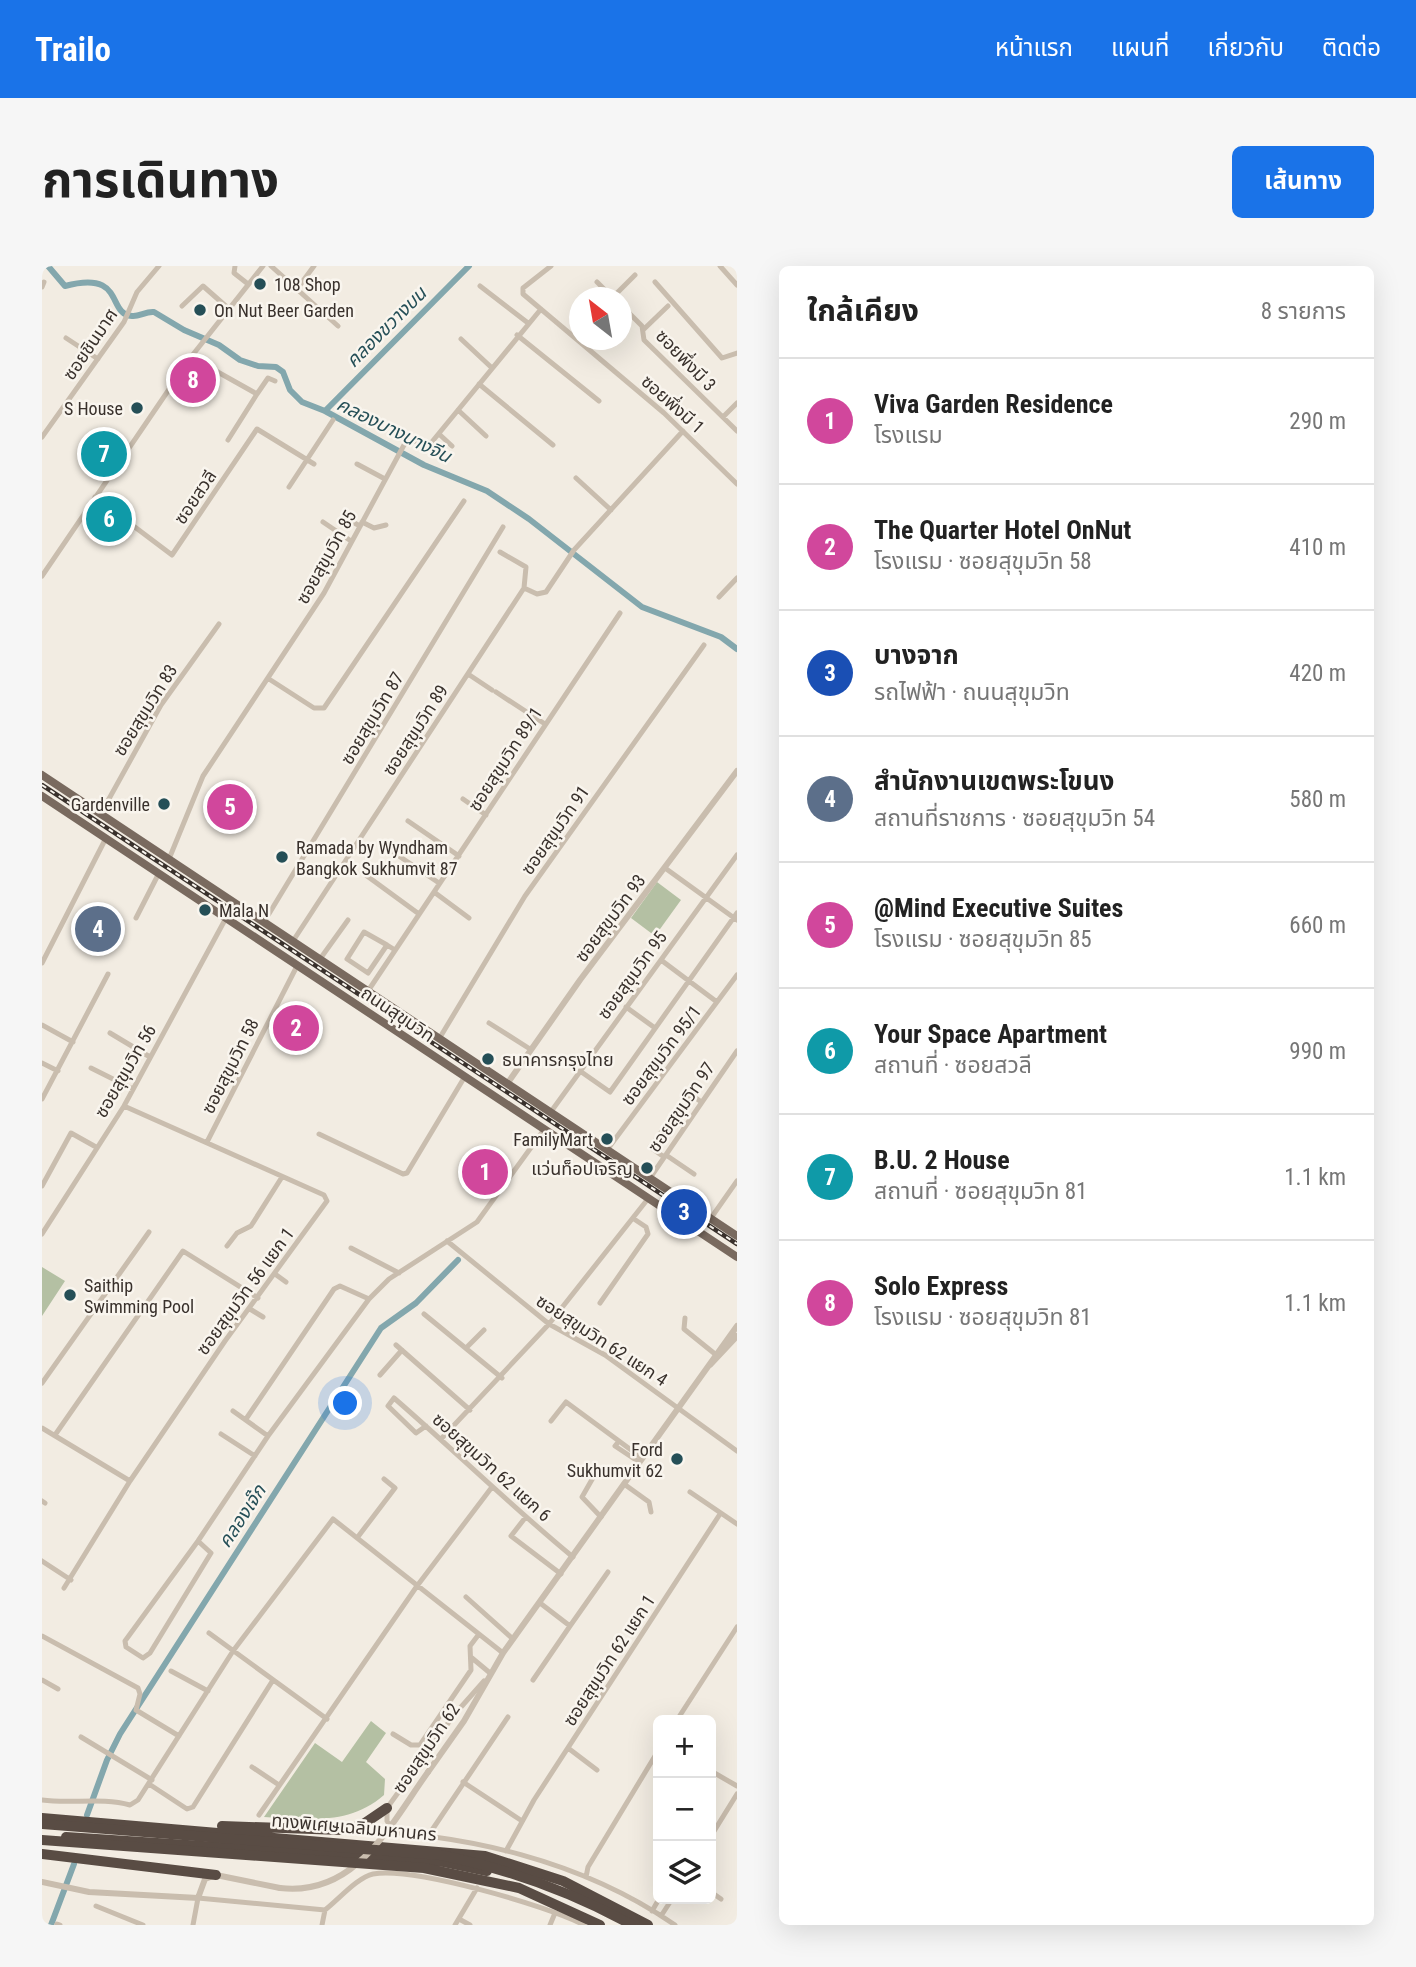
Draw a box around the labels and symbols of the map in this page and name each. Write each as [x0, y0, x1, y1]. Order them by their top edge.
place label: 108 Shop [274, 274, 341, 295]
marker: 108 Shop [252, 276, 268, 292]
water label: คลองขวางบน [341, 281, 432, 372]
north arrow [569, 287, 632, 350]
place label: On Nut Beer Garden [214, 300, 354, 321]
marker: On Nut Beer Garden [192, 302, 208, 318]
street label: ซอยชินมาศ [58, 304, 122, 384]
street label: ซอยพึ่งมี 3 [652, 324, 722, 395]
pin: 8 [170, 354, 216, 406]
street label: ซอยพึ่งมี 1 [637, 369, 710, 438]
water label: คลองบางนางจีน [333, 392, 456, 468]
place label: S House [64, 398, 123, 419]
marker: S House [129, 400, 145, 416]
pin: 7 [81, 428, 127, 480]
street label: ซอยสวลี [169, 466, 221, 528]
pin: 6 [86, 493, 132, 545]
street label: ซอยสุขุมวิท 85 [292, 506, 361, 608]
street label: ซอยสุขุมวิท 83 [109, 660, 182, 760]
street label: ซอยสุขุมวิท 87 [336, 668, 409, 768]
street label: ซอยสุขุมวิท 89 [378, 681, 453, 780]
street label: ซอยสุขุมวิท 89/1 [464, 703, 547, 815]
pin: 5 [207, 781, 253, 833]
street label: ซอยสุขุมวิท 91 [517, 781, 594, 879]
place label: Gardenville [71, 794, 150, 815]
marker: Gardenville [156, 796, 172, 812]
place label: Ramada by Wyndham Bangkok Sukhumvit 87 [296, 837, 458, 879]
marker: Ramada by Wyndham Bangkok Sukhumvit 87 [274, 849, 290, 865]
street label: ซอยสุขุมวิท 93 [570, 870, 650, 966]
place label: Mala N [219, 900, 269, 921]
marker: Mala N [197, 902, 213, 918]
pin: 4 [75, 903, 121, 955]
street label: ซอยสุขุมวิท 95 [593, 927, 672, 1024]
street label: ถนนสุขุมวิท [357, 982, 439, 1047]
street label: ซอยสุขุมวิท 95/1 [617, 1001, 706, 1110]
pin: 2 [273, 1002, 319, 1054]
street label: ซอยสุขุมวิท 58 [197, 1015, 264, 1118]
street label: ซอยสุขุมวิท 56 [90, 1021, 161, 1122]
place label: ธนาคารกรุงไทย [502, 1049, 614, 1071]
marker: ธนาคารกรุงไทย [480, 1051, 496, 1067]
street label: ซอยสุขุมวิท 97 [643, 1058, 720, 1157]
place label: FamilyMart [513, 1129, 593, 1150]
marker: FamilyMart [599, 1131, 615, 1147]
pin: 1 [462, 1146, 508, 1198]
place label: แว่นท็อปเจริญ [531, 1158, 633, 1179]
marker: แว่นท็อปเจริญ [639, 1160, 655, 1176]
pin: 3 [661, 1186, 707, 1238]
street label: ซอยสุขุมวิท 56 แยก 1 [192, 1223, 299, 1359]
place label: Saithip Swimming Pool [84, 1275, 194, 1317]
marker: Saithip Swimming Pool [62, 1287, 78, 1303]
street label: ซอยสุขุมวิท 62 แยก 4 [532, 1290, 672, 1391]
your location [328, 1386, 362, 1420]
street label: ซอยสุขุมวิท 62 แยก 6 [428, 1408, 556, 1526]
place label: Ford Sukhumvit 62 [567, 1439, 663, 1481]
marker: Ford Sukhumvit 62 [669, 1451, 685, 1467]
water label: คลองเจ๊ก [213, 1480, 271, 1552]
street label: ซอยสุขุมวิท 62 แยก 1 [559, 1590, 660, 1730]
street label: ซอยสุขุมวิท 62 [388, 1699, 465, 1798]
street label: ทางพิเศษเฉลิมมหานคร [271, 1809, 438, 1845]

